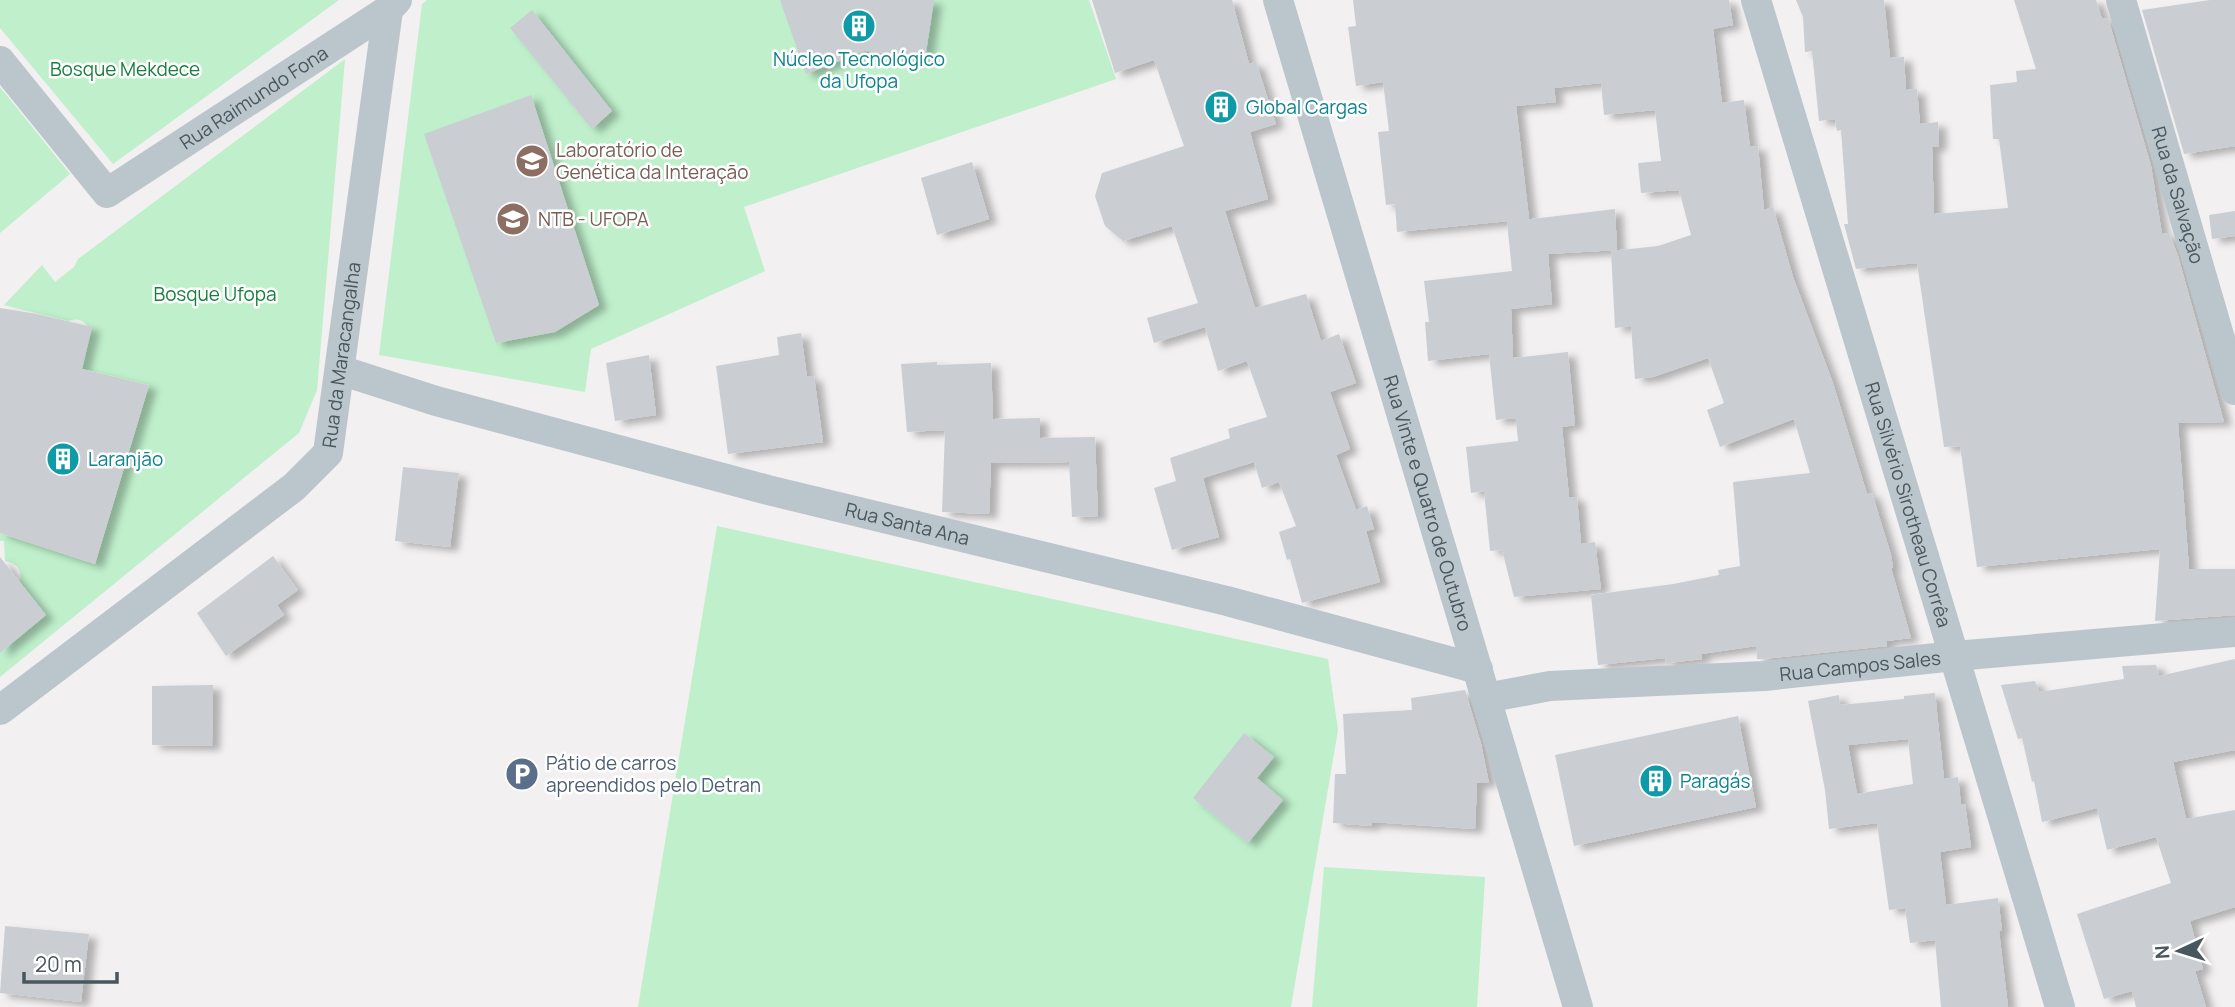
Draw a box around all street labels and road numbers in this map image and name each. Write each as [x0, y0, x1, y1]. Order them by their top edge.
street label: Rua Raimundo Fona [175, 40, 333, 155]
street label: Rua da Salvação [2146, 123, 2210, 267]
street label: Rua da Maracangalha [316, 260, 367, 450]
street label: Rua Vinte e Quatro de Outubro [1377, 372, 1478, 634]
street label: Rua Silvério Sirotheau Corrêa [1859, 379, 1958, 630]
street label: Rua Santa Ana [843, 496, 972, 551]
street label: Rua Campos Sales [1778, 645, 1942, 687]

